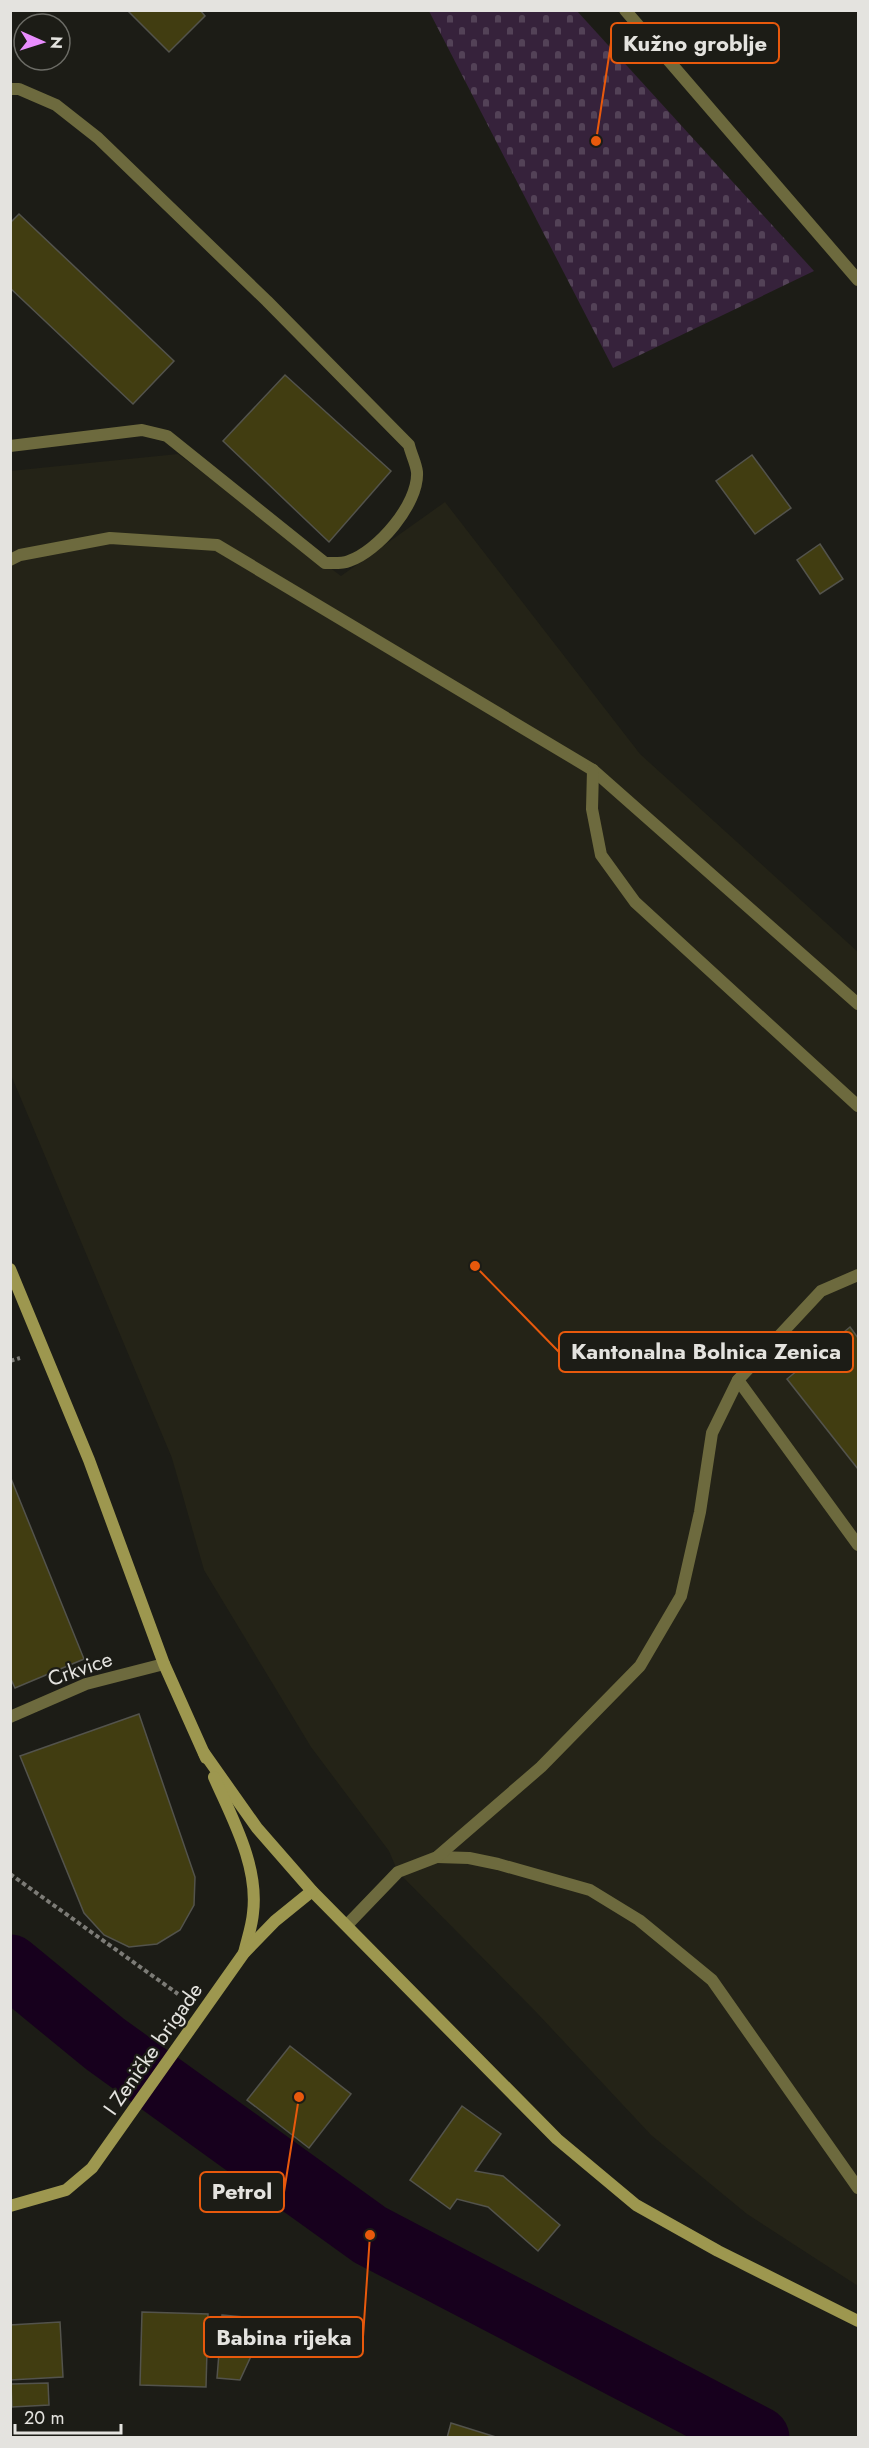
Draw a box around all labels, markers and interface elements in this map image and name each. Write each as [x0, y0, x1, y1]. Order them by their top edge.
north arrow [12, 12, 72, 72]
callout: Kužno groblje [611, 23, 779, 63]
text: Kužno groblje [623, 27, 767, 59]
text: N [45, 36, 68, 50]
callout: Kantonalna Bolnica Zenica [559, 1332, 853, 1372]
text: Kantonalna Bolnica Zenica [571, 1335, 841, 1367]
street label: Crkvice [44, 1644, 117, 1694]
street label: I Zeničke brigade [96, 1977, 210, 2121]
callout: Petrol [200, 2172, 284, 2212]
text: Petrol [212, 2175, 272, 2207]
callout: Babina rijeka [204, 2317, 363, 2357]
text: Babina rijeka [216, 2321, 352, 2353]
scale bar [15, 2397, 122, 2435]
text: 20 m [24, 2405, 64, 2431]

